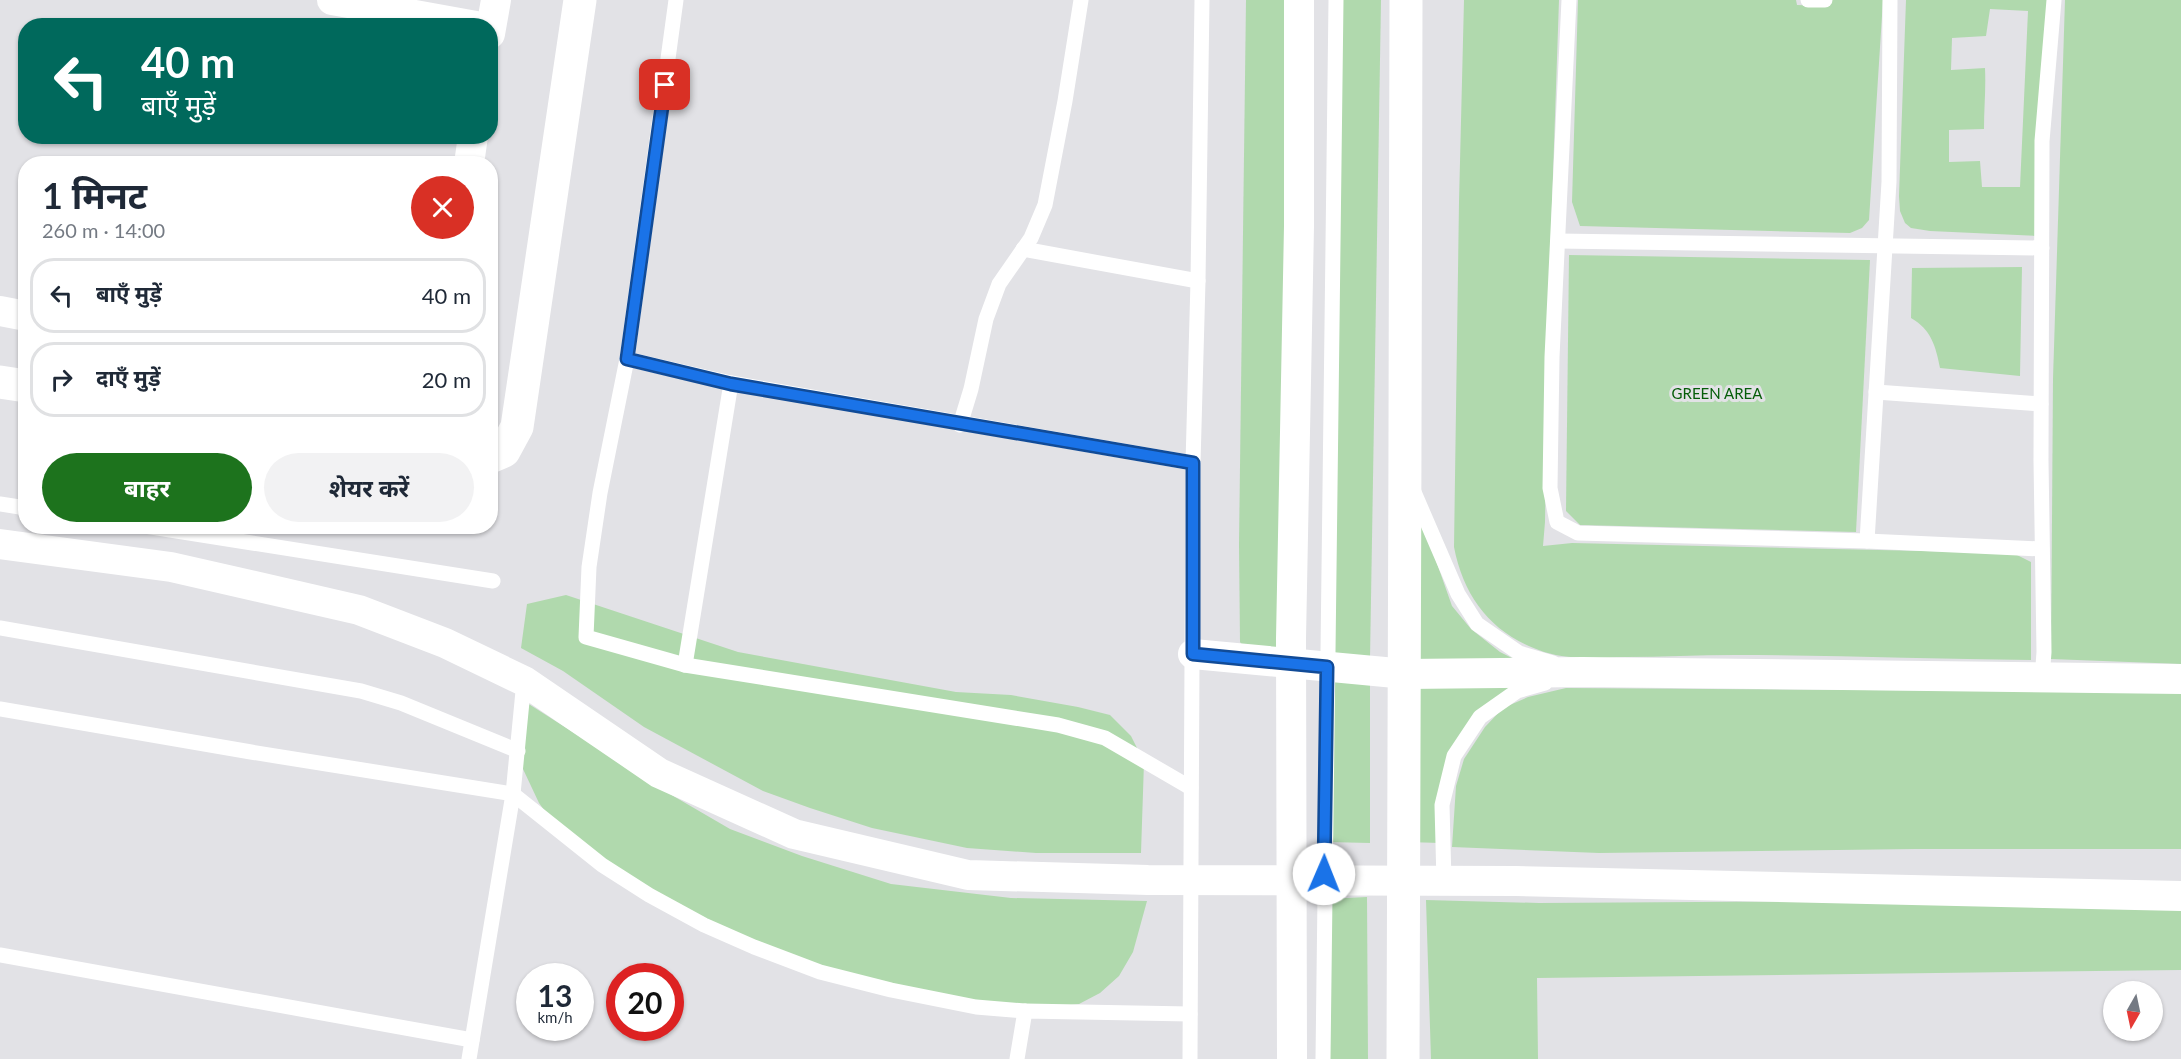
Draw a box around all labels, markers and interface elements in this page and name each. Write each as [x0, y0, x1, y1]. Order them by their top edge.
text: 40 m [141, 37, 235, 87]
icon: left [42, 42, 120, 120]
pin [639, 59, 690, 110]
icon: arrive [648, 68, 681, 101]
text: बाएँ मुड़ें [141, 88, 216, 121]
text: 1 मिनट [42, 173, 147, 217]
button: close [411, 176, 474, 239]
text: 260 m · 14:00 [42, 218, 165, 242]
icon: left [45, 279, 78, 312]
text: बाएँ मुड़ें [96, 280, 162, 307]
text: 40 m [422, 282, 471, 309]
icon: right [45, 363, 78, 396]
text: दाएँ मुड़ें [96, 364, 160, 391]
text: 20 m [422, 366, 471, 393]
park label: GREEN AREA [1672, 384, 1763, 402]
button: बाहर [42, 453, 252, 522]
button: शेयर करें [264, 453, 474, 522]
position arrow [1292, 842, 1356, 906]
speed limit sign: 20 [606, 963, 684, 1041]
text: 13 [538, 977, 572, 1013]
north arrow [2103, 981, 2163, 1041]
map controls [2103, 981, 2163, 1041]
text: km/h [537, 1008, 573, 1026]

